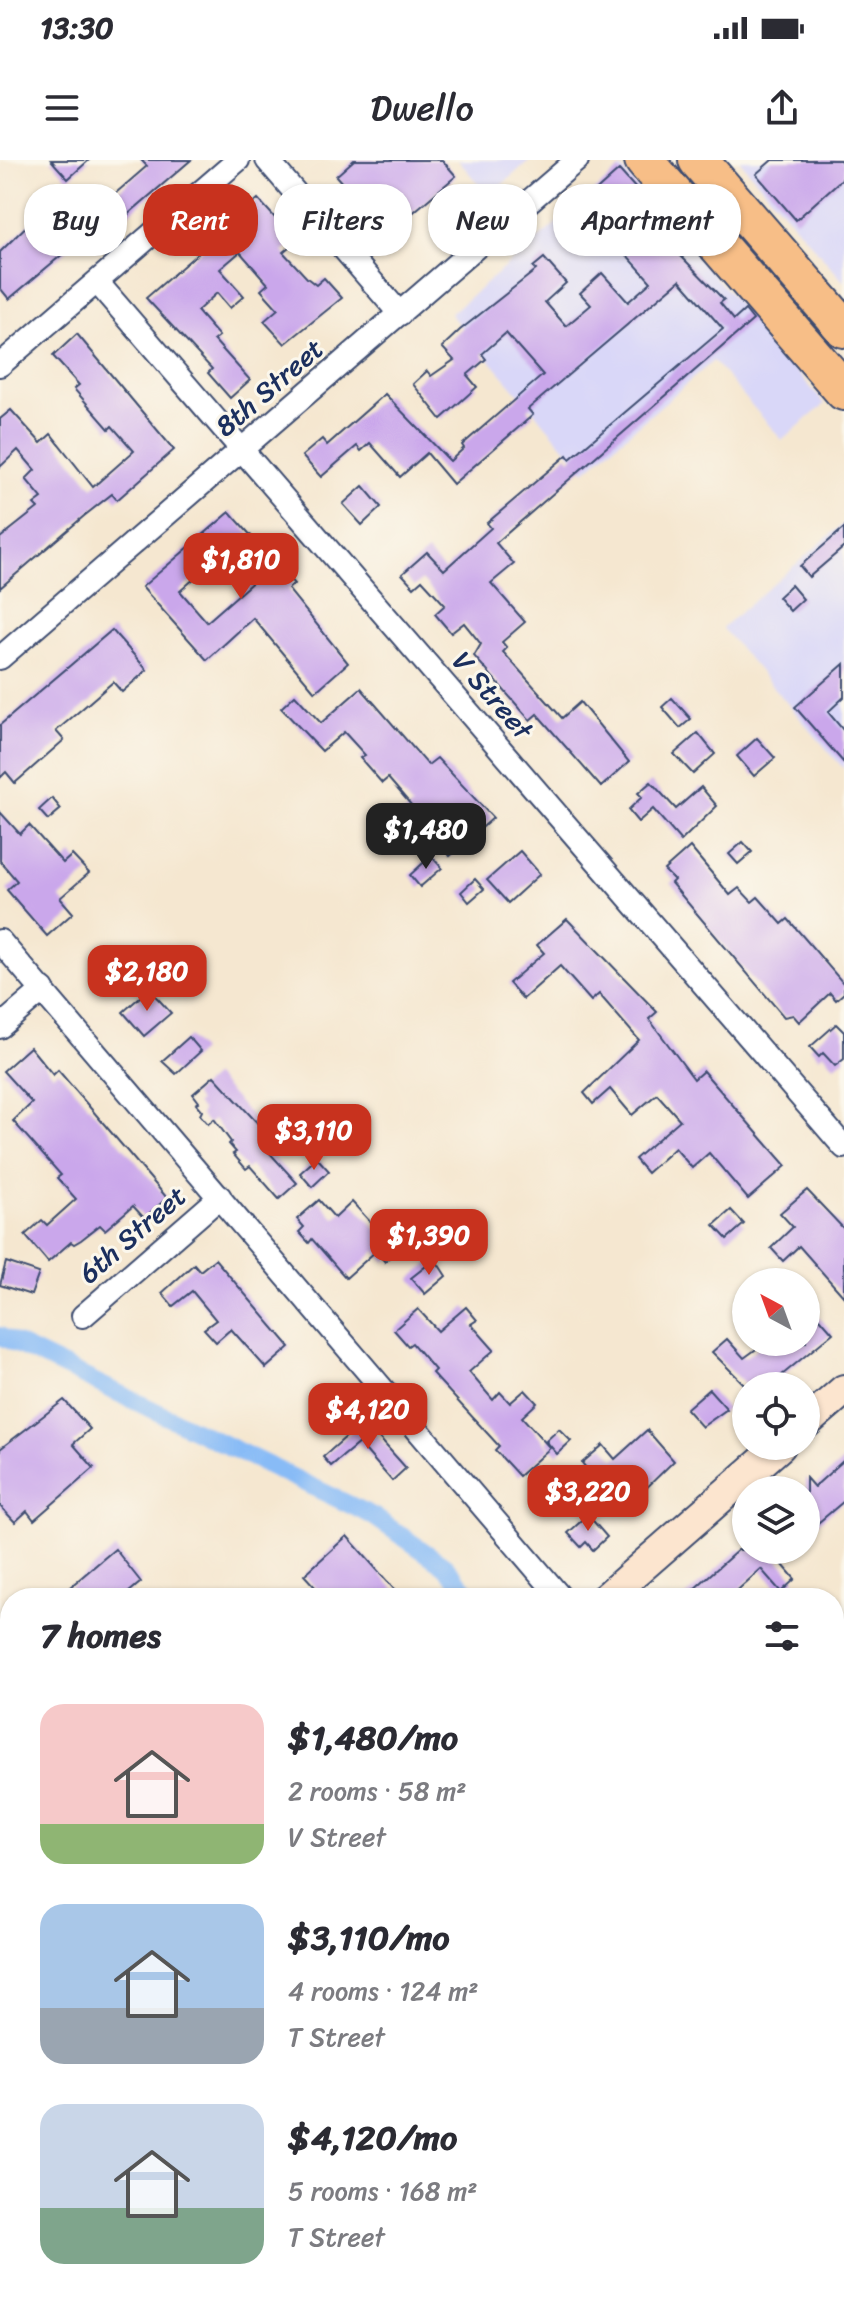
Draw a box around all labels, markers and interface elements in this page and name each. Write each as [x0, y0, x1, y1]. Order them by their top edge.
text: 13:30 [40, 1, 114, 55]
text: Dwello [370, 76, 474, 140]
icon: menu [40, 86, 84, 130]
icon: share [760, 86, 804, 130]
chip: Buy [24, 184, 127, 256]
chip: Rent [143, 184, 258, 256]
chip: Filters [274, 184, 412, 256]
chip: New [428, 184, 537, 256]
chip: Apartment [553, 184, 741, 256]
street label: 8th Street [203, 325, 335, 449]
pin: $1,810 [176, 533, 306, 601]
text: $1,810 [202, 536, 280, 582]
street label: V Street [440, 640, 547, 752]
pin: $1,480 [361, 803, 491, 871]
text: $1,480 [384, 806, 468, 852]
pin: $2,180 [82, 945, 212, 1013]
text: $2,180 [106, 948, 188, 994]
pin: $3,110 [249, 1104, 379, 1172]
text: $3,110 [275, 1107, 353, 1153]
street label: 6th Street [67, 1173, 198, 1296]
pin: $1,390 [364, 1209, 494, 1277]
text: $1,390 [388, 1212, 470, 1258]
north arrow [732, 1268, 820, 1356]
map controls [732, 1268, 820, 1564]
button: locate [732, 1372, 820, 1460]
pin: $4,120 [303, 1383, 433, 1451]
text: $4,120 [326, 1386, 410, 1432]
pin: $3,220 [523, 1465, 653, 1533]
text: $3,220 [545, 1468, 631, 1514]
button: layers [732, 1476, 820, 1564]
text: 7 homes [40, 1606, 161, 1666]
icon: filters [760, 1614, 804, 1658]
text: $1,480/mo [288, 1708, 458, 1768]
icon: home [104, 1736, 200, 1832]
text: 2 rooms · 58 m² [288, 1768, 466, 1814]
text: V Street [288, 1814, 386, 1860]
text: $3,110/mo [288, 1908, 450, 1968]
icon: home [104, 1936, 200, 2032]
text: 4 rooms · 124 m² [288, 1968, 479, 2014]
text: T Street [288, 2014, 385, 2060]
text: $4,120/mo [288, 2108, 457, 2168]
icon: home [104, 2136, 200, 2232]
text: 5 rooms · 168 m² [288, 2168, 477, 2214]
text: T Street [288, 2214, 385, 2260]

